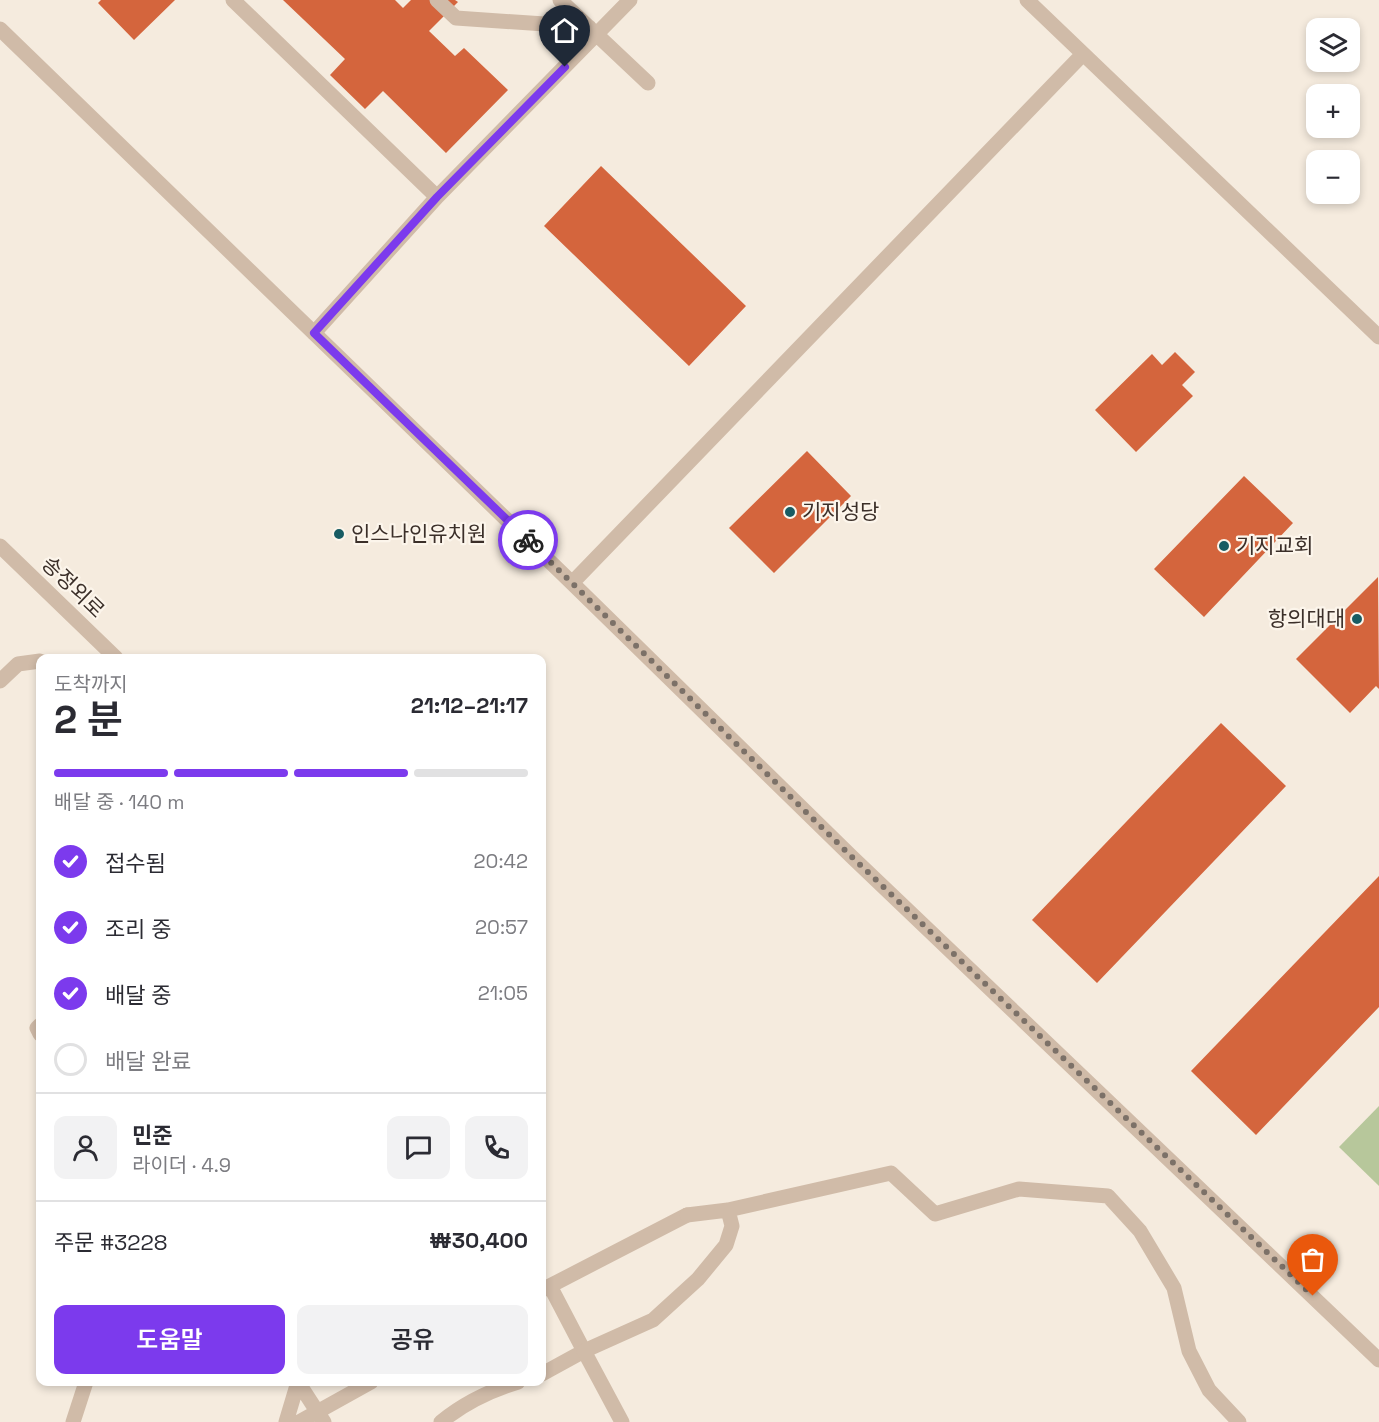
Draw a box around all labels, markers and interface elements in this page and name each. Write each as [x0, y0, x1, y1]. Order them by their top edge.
pin [539, 5, 590, 67]
icon: home [548, 14, 581, 47]
map controls [1306, 18, 1360, 204]
button: layers [1306, 18, 1360, 72]
button: + [1306, 84, 1360, 138]
button: − [1306, 150, 1360, 204]
place label: 기지성당 [802, 498, 879, 525]
marker: 기지성당 [783, 505, 797, 519]
courier [498, 510, 558, 570]
place label: 인스나인유치원 [351, 520, 486, 547]
icon: bike [512, 524, 545, 557]
marker: 인스나인유치원 [332, 527, 346, 541]
place label: 기지교회 [1236, 532, 1313, 559]
marker: 기지교회 [1217, 539, 1231, 553]
street label: 송정외로 [36, 550, 111, 623]
place label: 항의대대 [1268, 605, 1345, 632]
marker: 항의대대 [1350, 612, 1364, 626]
text: 도착까지 [54, 671, 128, 697]
text: 21:12–21:17 [411, 691, 528, 719]
text: 2 분 [54, 695, 123, 744]
text: 배달 중 · 140 m [54, 789, 184, 815]
icon: check [54, 845, 87, 878]
text: 20:42 [474, 848, 528, 874]
text: 접수됨 [105, 849, 166, 877]
icon: check [54, 911, 87, 944]
text: 20:57 [475, 914, 528, 940]
text: 조리 중 [105, 915, 171, 943]
icon: check [54, 977, 87, 1010]
text: 21:05 [478, 980, 528, 1006]
text: 배달 중 [105, 981, 171, 1009]
text: 배달 완료 [105, 1047, 192, 1075]
button: person [54, 1116, 117, 1179]
button: chat [387, 1116, 450, 1179]
button: phone [465, 1116, 528, 1179]
text: 민준 [132, 1121, 172, 1149]
text: 라이더 · 4.9 [132, 1152, 231, 1178]
text: ₩30,400 [429, 1226, 528, 1254]
text: 주문 #3228 [54, 1228, 167, 1256]
pin [1287, 1234, 1338, 1296]
icon: bag [1296, 1243, 1329, 1276]
button: 도움말 [54, 1305, 285, 1374]
button: 공유 [297, 1305, 528, 1374]

